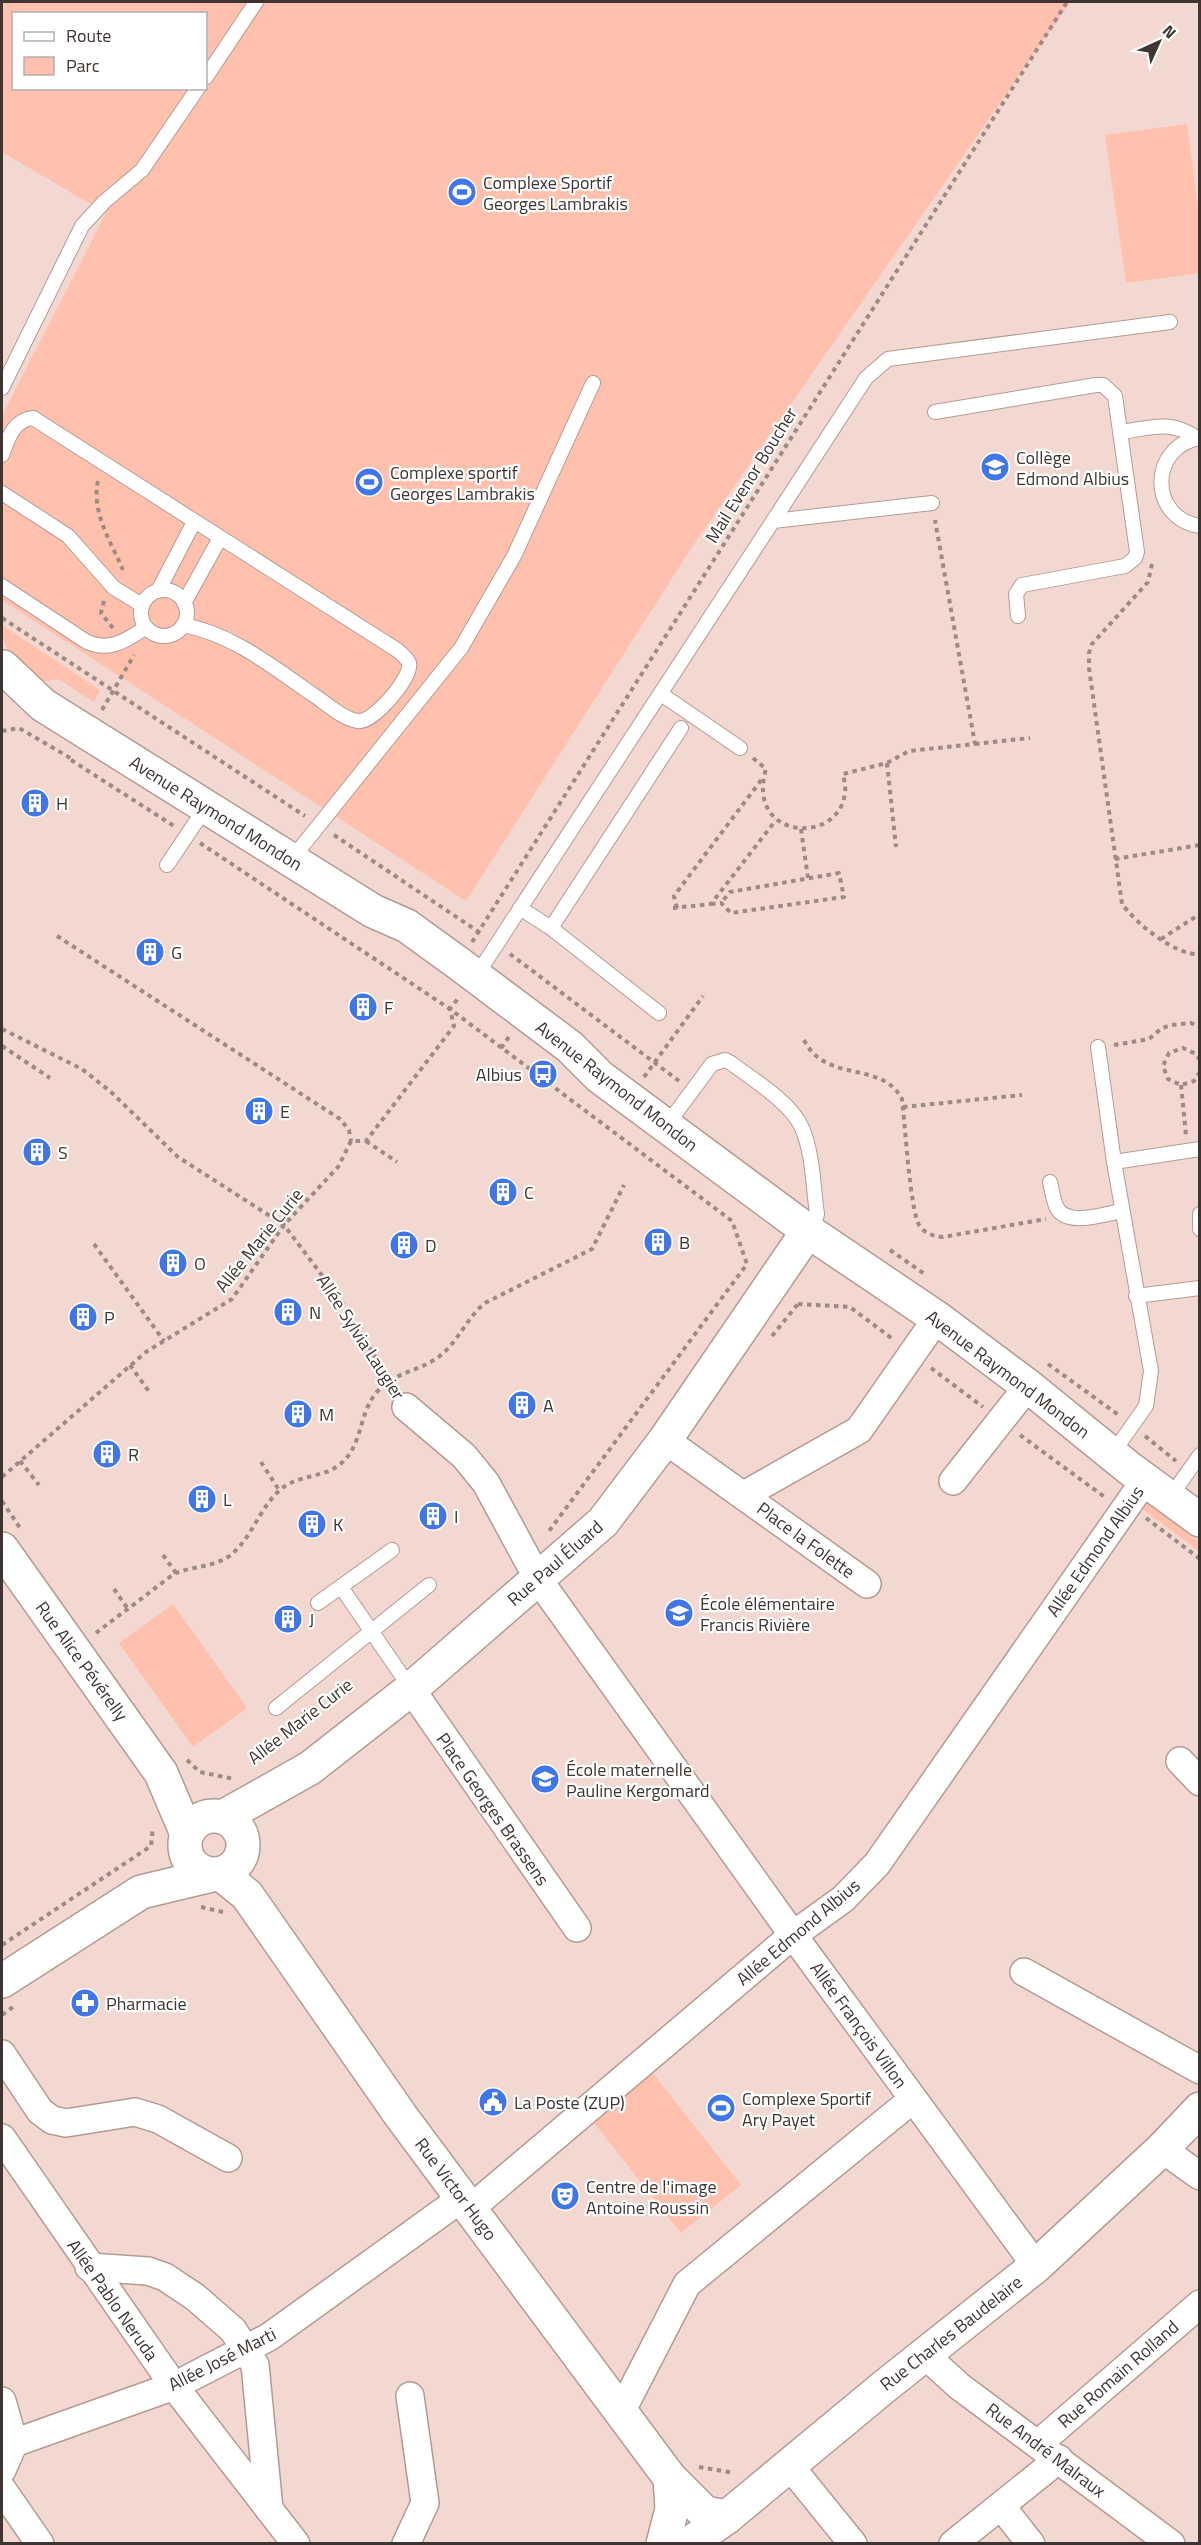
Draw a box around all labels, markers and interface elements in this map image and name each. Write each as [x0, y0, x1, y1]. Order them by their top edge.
legend [12, 12, 207, 90]
north arrow [1129, 12, 1189, 72]
text: N [1157, 19, 1182, 44]
text: Route [66, 22, 111, 49]
text: Parc [66, 52, 100, 79]
place label: Complexe Sportif Georges Lambrakis [483, 169, 628, 217]
sports icon: Complexe Sportif Georges Lambrakis [446, 176, 478, 208]
street label: Mail Evenor Boucher [698, 402, 804, 548]
place label: Collège Edmond Albius [1016, 444, 1129, 492]
school or university icon: Collège Edmond Albius [979, 451, 1011, 483]
place label: Complexe sportif Georges Lambrakis [390, 459, 535, 507]
sports icon: Complexe sportif Georges Lambrakis [353, 466, 385, 498]
street label: Avenue Raymond Mondon [124, 749, 308, 877]
building icon: H [19, 787, 51, 819]
place label: H [56, 790, 68, 817]
building icon: G [134, 936, 166, 968]
place label: G [171, 939, 182, 966]
building icon: F [347, 991, 379, 1023]
place label: F [384, 994, 393, 1021]
street label: Avenue Raymond Mondon [530, 1014, 704, 1158]
bus stop icon: Albius [527, 1058, 559, 1090]
place label: Albius [476, 1061, 522, 1088]
building icon: E [243, 1095, 275, 1127]
place label: E [280, 1098, 290, 1125]
building icon: S [21, 1136, 53, 1168]
place label: S [58, 1139, 68, 1166]
building icon: C [487, 1176, 519, 1208]
place label: C [524, 1179, 534, 1206]
street label: Allée Marie Curie [209, 1182, 309, 1298]
building icon: B [642, 1226, 674, 1258]
building icon: D [388, 1229, 420, 1261]
place label: B [679, 1229, 690, 1256]
place label: D [425, 1232, 437, 1259]
building icon: O [157, 1247, 189, 1279]
place label: O [194, 1250, 206, 1277]
street label: Allée Sylvia Laugier [310, 1269, 412, 1405]
building icon: N [272, 1296, 304, 1328]
place label: N [309, 1299, 321, 1326]
building icon: P [67, 1301, 99, 1333]
street label: Avenue Raymond Mondon [920, 1303, 1096, 1445]
place label: P [104, 1304, 115, 1331]
building icon: A [506, 1389, 538, 1421]
place label: A [543, 1392, 554, 1419]
building icon: M [282, 1398, 314, 1430]
place label: M [319, 1401, 334, 1428]
building icon: R [91, 1438, 123, 1470]
place label: R [128, 1441, 139, 1468]
street label: Allée Edmond Albius [1040, 1480, 1150, 1622]
building icon: L [186, 1483, 218, 1515]
place label: L [223, 1486, 232, 1513]
street label: Place la Folette [751, 1495, 861, 1585]
building icon: I [417, 1500, 449, 1532]
place label: I [454, 1503, 458, 1530]
building icon: K [296, 1508, 328, 1540]
place label: K [333, 1511, 343, 1538]
street label: Rue Paul Éluard [501, 1514, 609, 1612]
place label: École élémentaire Francis Rivière [700, 1590, 835, 1638]
street label: Rue Alice Pévérelly [29, 1595, 135, 1727]
school or university icon: École élémentaire Francis Rivière [663, 1597, 695, 1629]
building icon: J [272, 1603, 304, 1635]
place label: J [309, 1606, 314, 1633]
street label: Allée Marie Curie [242, 1671, 358, 1771]
street label: Place Georges Brassens [430, 1727, 556, 1891]
place label: École maternelle Pauline Kergomard [566, 1756, 709, 1804]
school or university icon: École maternelle Pauline Kergomard [529, 1763, 561, 1795]
street label: Allée Edmond Albius [730, 1872, 866, 1992]
street label: Allée François Villon [804, 1956, 914, 2094]
pharmacy icon: Pharmacie [69, 1987, 101, 2019]
place label: Pharmacie [106, 1990, 187, 2017]
place label: Complexe Sportif Ary Payet [742, 2085, 871, 2133]
public building icon: La Poste (ZUP) [477, 2086, 509, 2118]
place label: La Poste (ZUP) [514, 2089, 625, 2116]
sports icon: Complexe Sportif Ary Payet [705, 2092, 737, 2124]
street label: Rue Victor Hugo [408, 2132, 504, 2246]
place label: Centre de l'image Antoine Roussin [586, 2173, 717, 2221]
theatre icon: Centre de l'image Antoine Roussin [549, 2180, 581, 2212]
street label: Allée Pablo Neruda [61, 2234, 165, 2366]
street label: Rue Charles Baudelaire [874, 2269, 1028, 2397]
street label: Rue Romain Rolland [1052, 2314, 1184, 2434]
street label: Allée José Marti [163, 2320, 281, 2398]
street label: Rue André Malraux [980, 2396, 1112, 2504]

